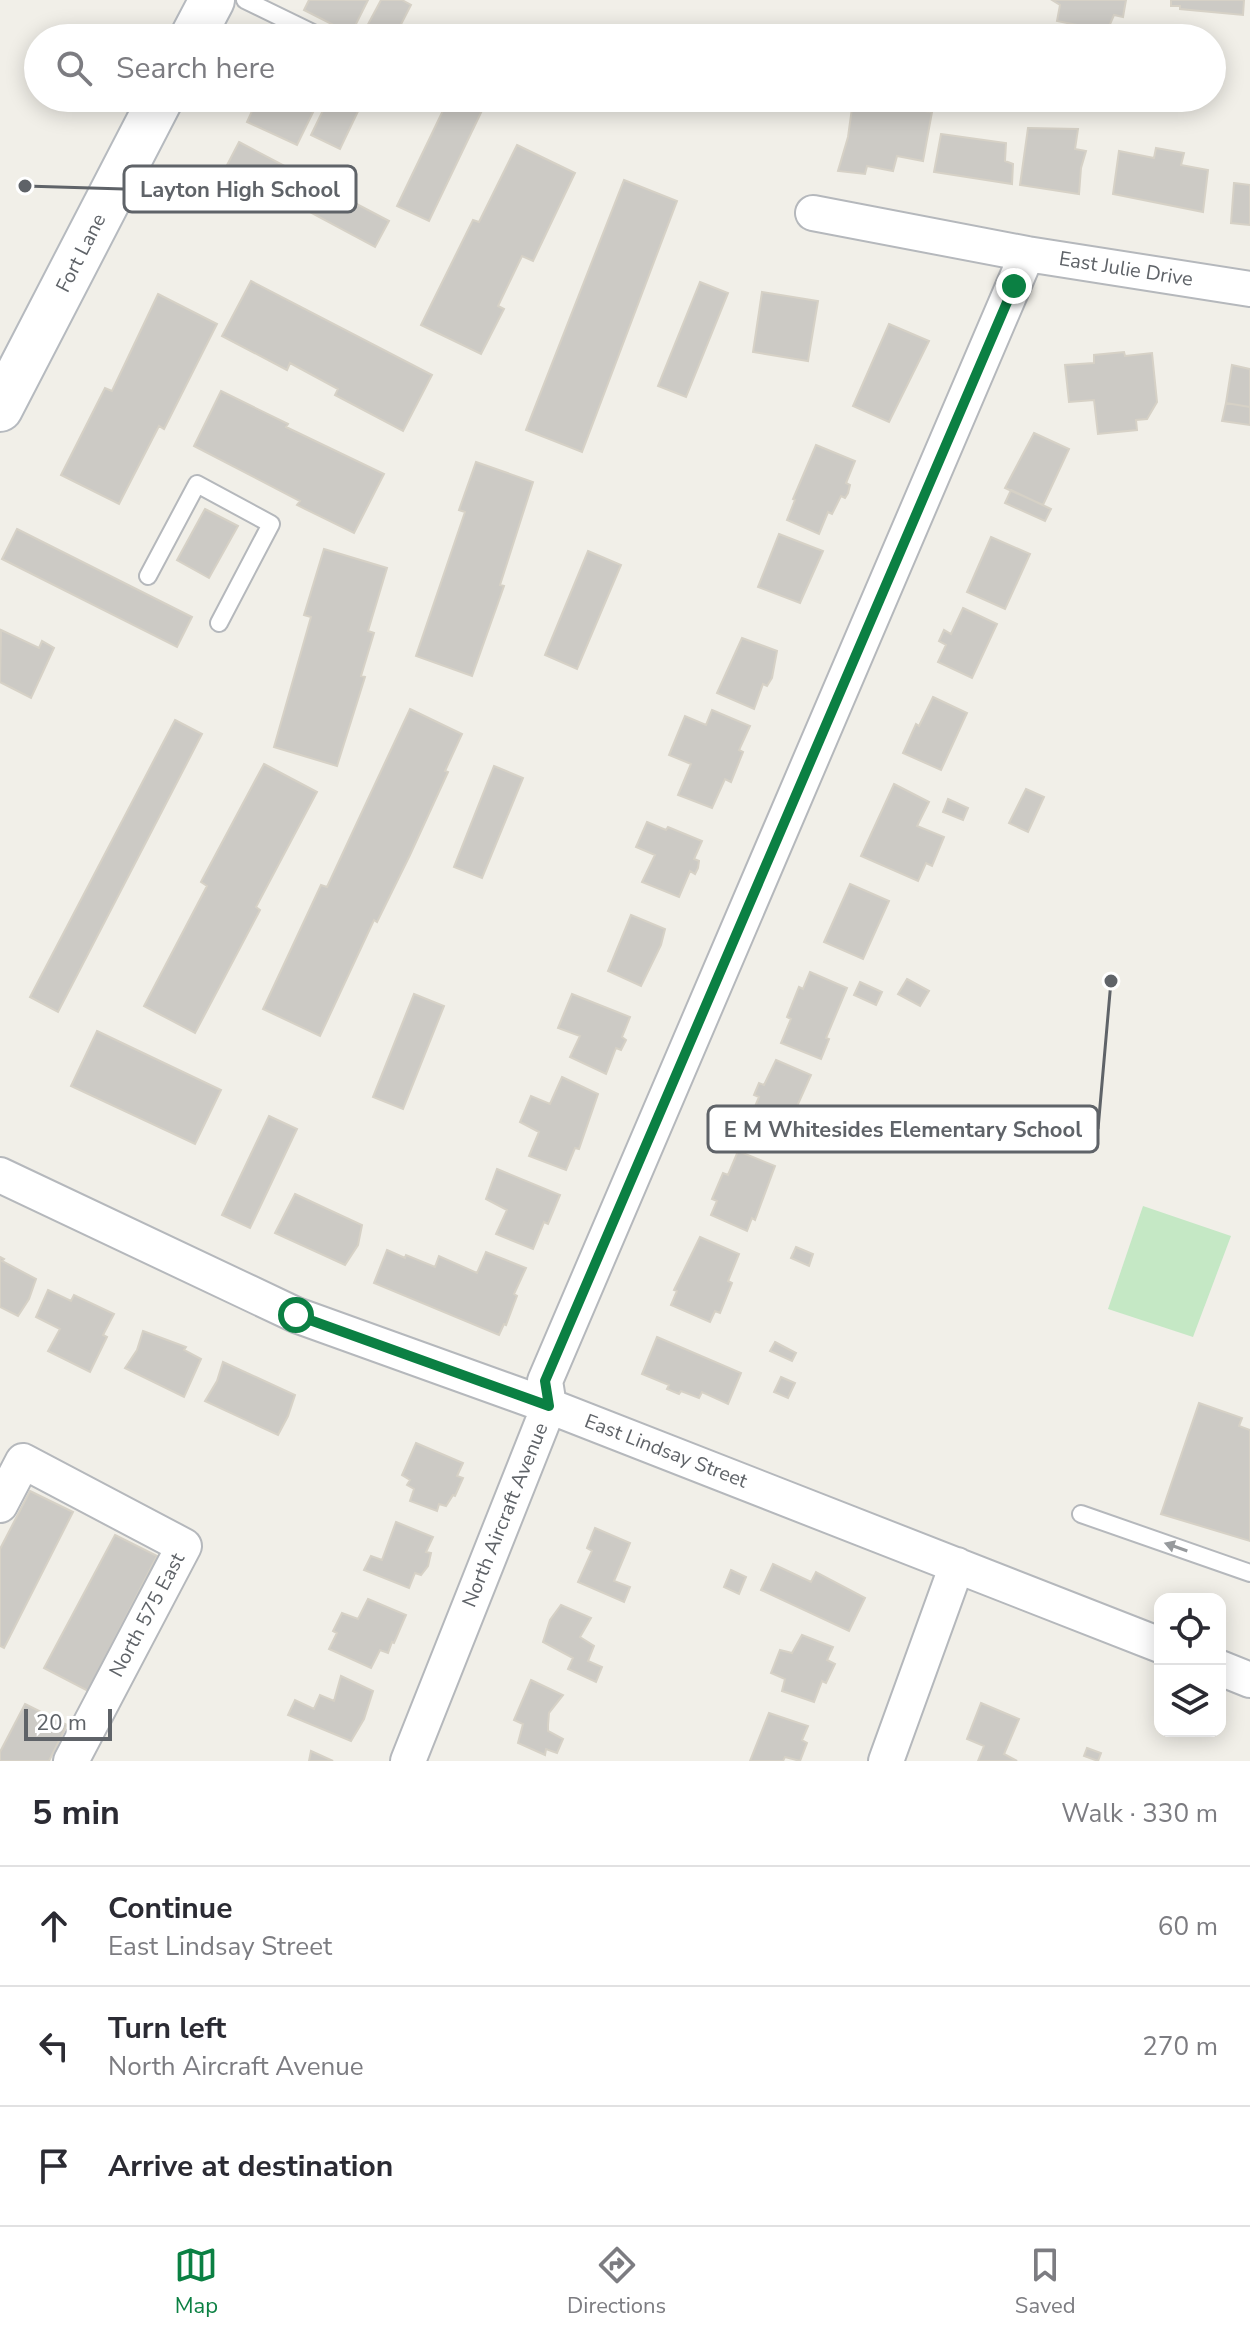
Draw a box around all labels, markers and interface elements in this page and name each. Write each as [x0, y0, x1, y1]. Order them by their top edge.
search box [24, 24, 1226, 112]
icon: search [52, 46, 96, 90]
text: Search here [116, 48, 275, 89]
callout: Layton High School [124, 166, 356, 212]
text: Layton High School [140, 175, 340, 205]
street label: Fort Lane [50, 209, 112, 297]
street label: East Julie Drive [1057, 245, 1195, 293]
route end [996, 268, 1032, 304]
callout: E M Whitesides Elementary School [708, 1106, 1098, 1152]
text: E M Whitesides Elementary School [724, 1115, 1082, 1145]
route start [278, 1297, 314, 1333]
street label: East Lindsay Street [581, 1408, 752, 1495]
street label: North Aircraft Avenue [456, 1419, 554, 1611]
one-way arrow [1164, 1541, 1188, 1553]
street label: North 575 East [103, 1547, 192, 1682]
map controls [1154, 1593, 1226, 1737]
button: locate [1154, 1593, 1226, 1665]
button: layers [1154, 1665, 1226, 1737]
scale bar [24, 1705, 112, 1741]
text: 20 m [36, 1708, 87, 1738]
text: 5 min [32, 1790, 120, 1836]
text: Walk · 330 m [1061, 1796, 1218, 1831]
text: Continue [108, 1888, 233, 1929]
icon: ahead [32, 1904, 76, 1948]
text: 60 m [1158, 1909, 1218, 1944]
text: East Lindsay Street [108, 1929, 332, 1964]
text: Turn left [108, 2008, 226, 2049]
icon: left [32, 2024, 76, 2068]
text: 270 m [1142, 2029, 1218, 2064]
text: North Aircraft Avenue [108, 2049, 364, 2084]
icon: arrive [32, 2144, 76, 2188]
text: Arrive at destination [108, 2146, 393, 2187]
tab: Map [174, 2243, 218, 2321]
tab: Directions [567, 2243, 666, 2321]
tab: Saved [1015, 2243, 1076, 2321]

